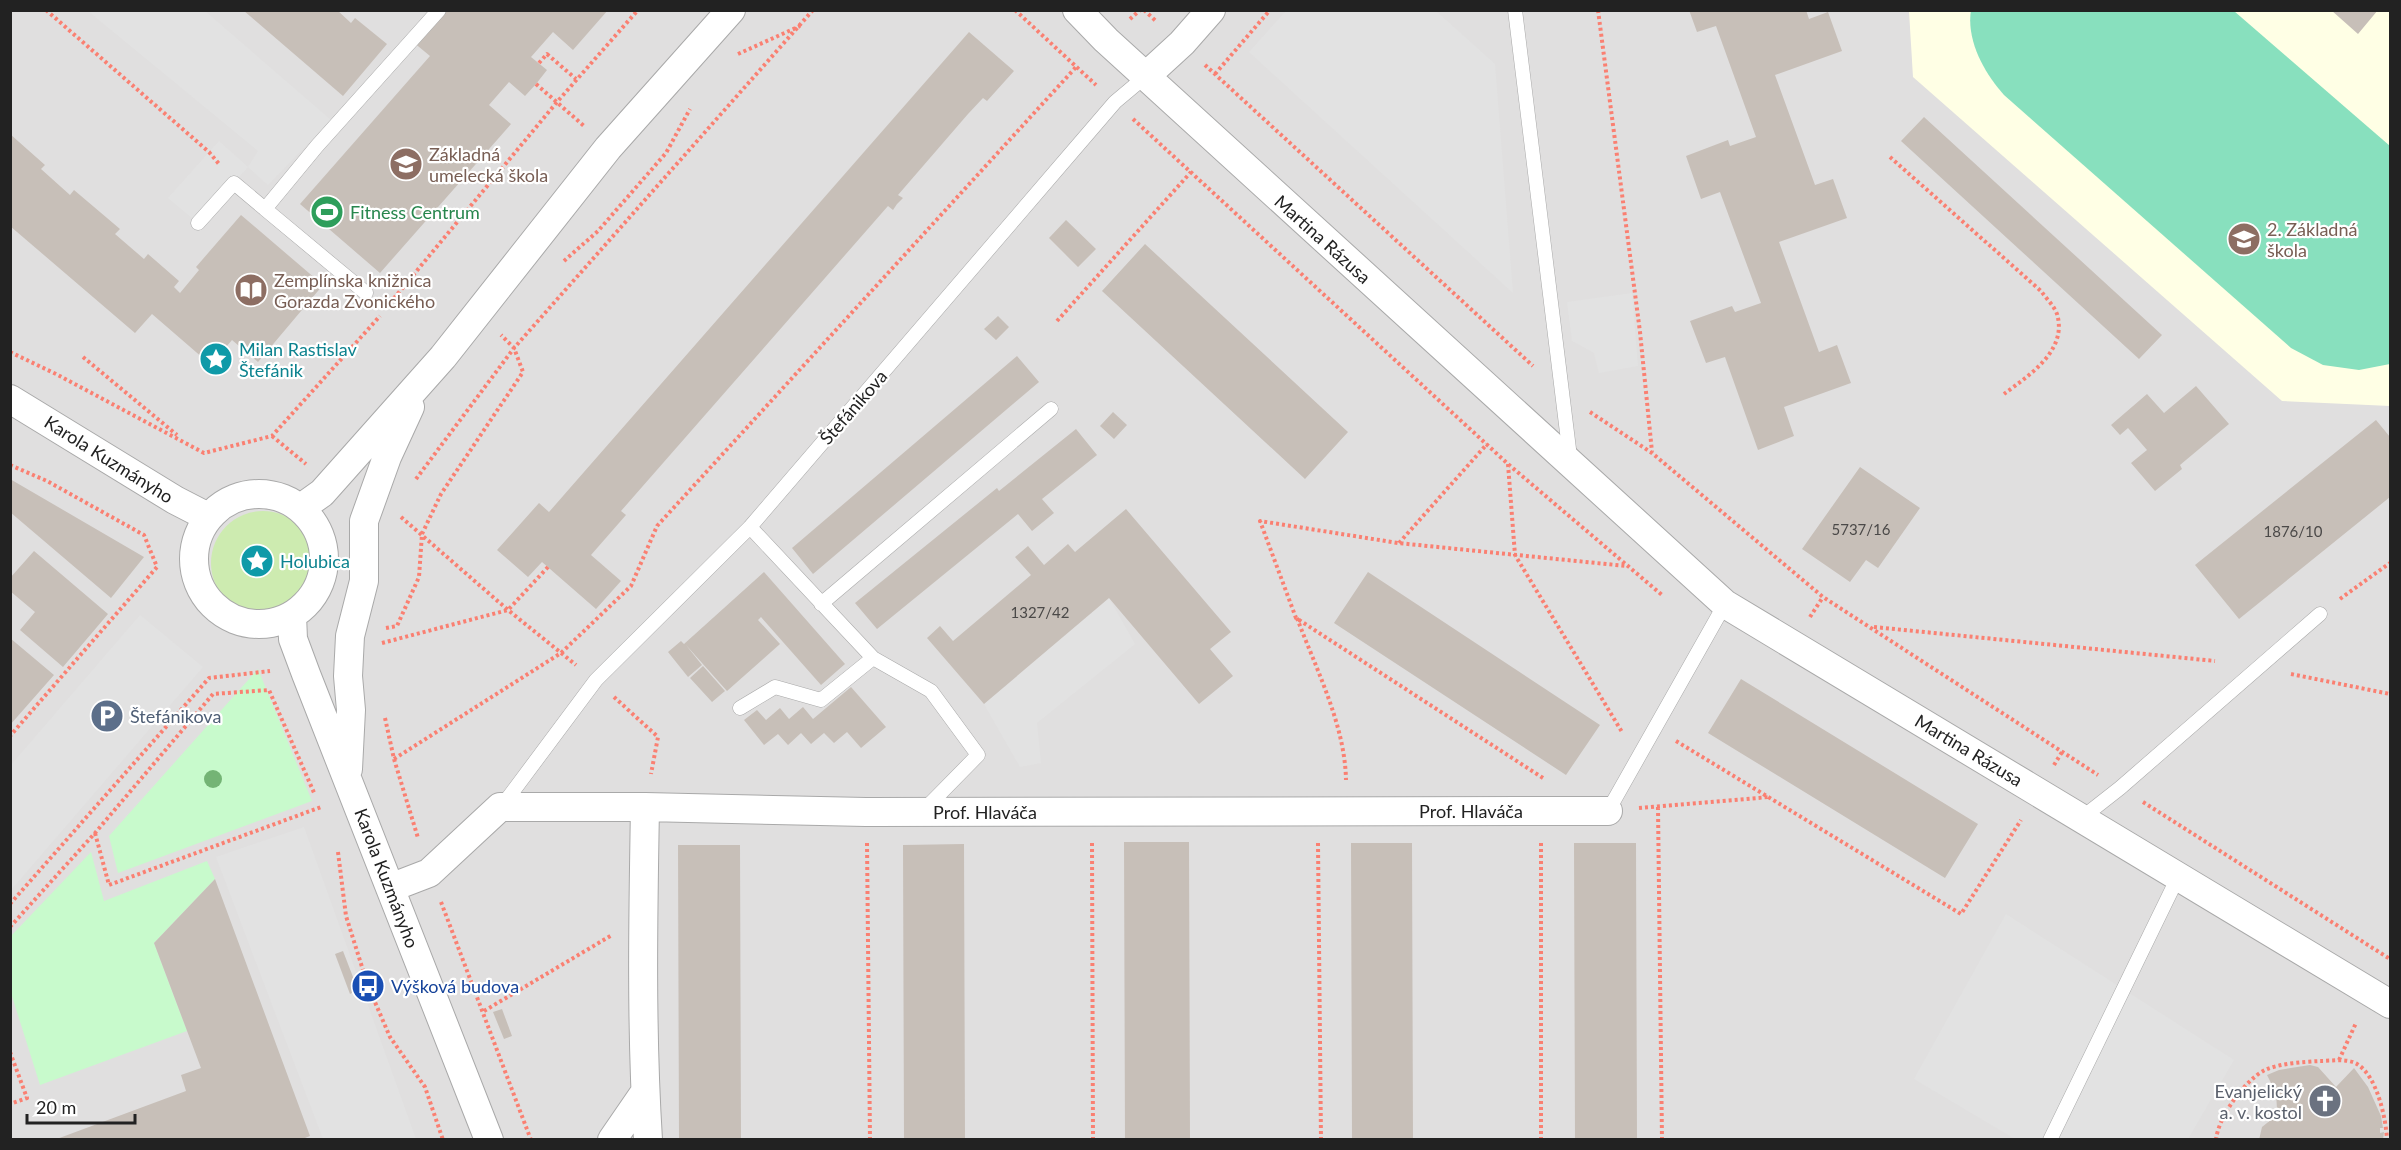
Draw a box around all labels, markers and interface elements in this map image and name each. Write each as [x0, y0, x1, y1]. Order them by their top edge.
place label: Základná umelecká škola [429, 143, 548, 186]
school or university icon: Základná umelecká škola [388, 146, 424, 182]
street label: Martina Rázusa [1270, 190, 1376, 288]
sports icon: Fitness Centrum [309, 194, 345, 230]
place label: Fitness Centrum [350, 201, 480, 223]
place label: 2. Základná škola [2267, 218, 2357, 261]
school or university icon: 2. Základná škola [2226, 221, 2262, 257]
place label: Zemplínska knižnica Gorazda Zvonického [274, 269, 435, 312]
library icon: Zemplínska knižnica Gorazda Zvonického [233, 272, 269, 308]
place label: Milan Rastislav Štefánik [239, 338, 358, 381]
place icon: Milan Rastislav Štefánik [198, 341, 234, 377]
street label: Štefánikova [815, 365, 891, 449]
street label: Karola Kuzmányho [41, 411, 177, 507]
house number: 5737/16 [1832, 520, 1891, 538]
house number: 1876/10 [2264, 522, 2323, 540]
place icon: Holubica [239, 543, 275, 579]
place label: Holubica [280, 550, 350, 572]
house number: 1327/42 [1011, 603, 1069, 621]
parking icon: Štefánikova [89, 698, 125, 734]
place label: Štefánikova [130, 705, 221, 727]
street label: Martina Rázusa [1911, 709, 2027, 791]
street label: Prof. Hlaváča [1419, 800, 1523, 822]
street label: Prof. Hlaváča [933, 801, 1037, 823]
street label: Karola Kuzmányho [350, 805, 424, 951]
bus stop icon: Výšková budova [350, 968, 386, 1004]
place label: Výšková budova [391, 975, 519, 997]
place label: Evanjelický a. v. kostol [2215, 1080, 2303, 1123]
church icon: Evanjelický a. v. kostol [2307, 1083, 2343, 1119]
scale bar [27, 1087, 135, 1125]
text: 20 m [36, 1096, 76, 1118]

